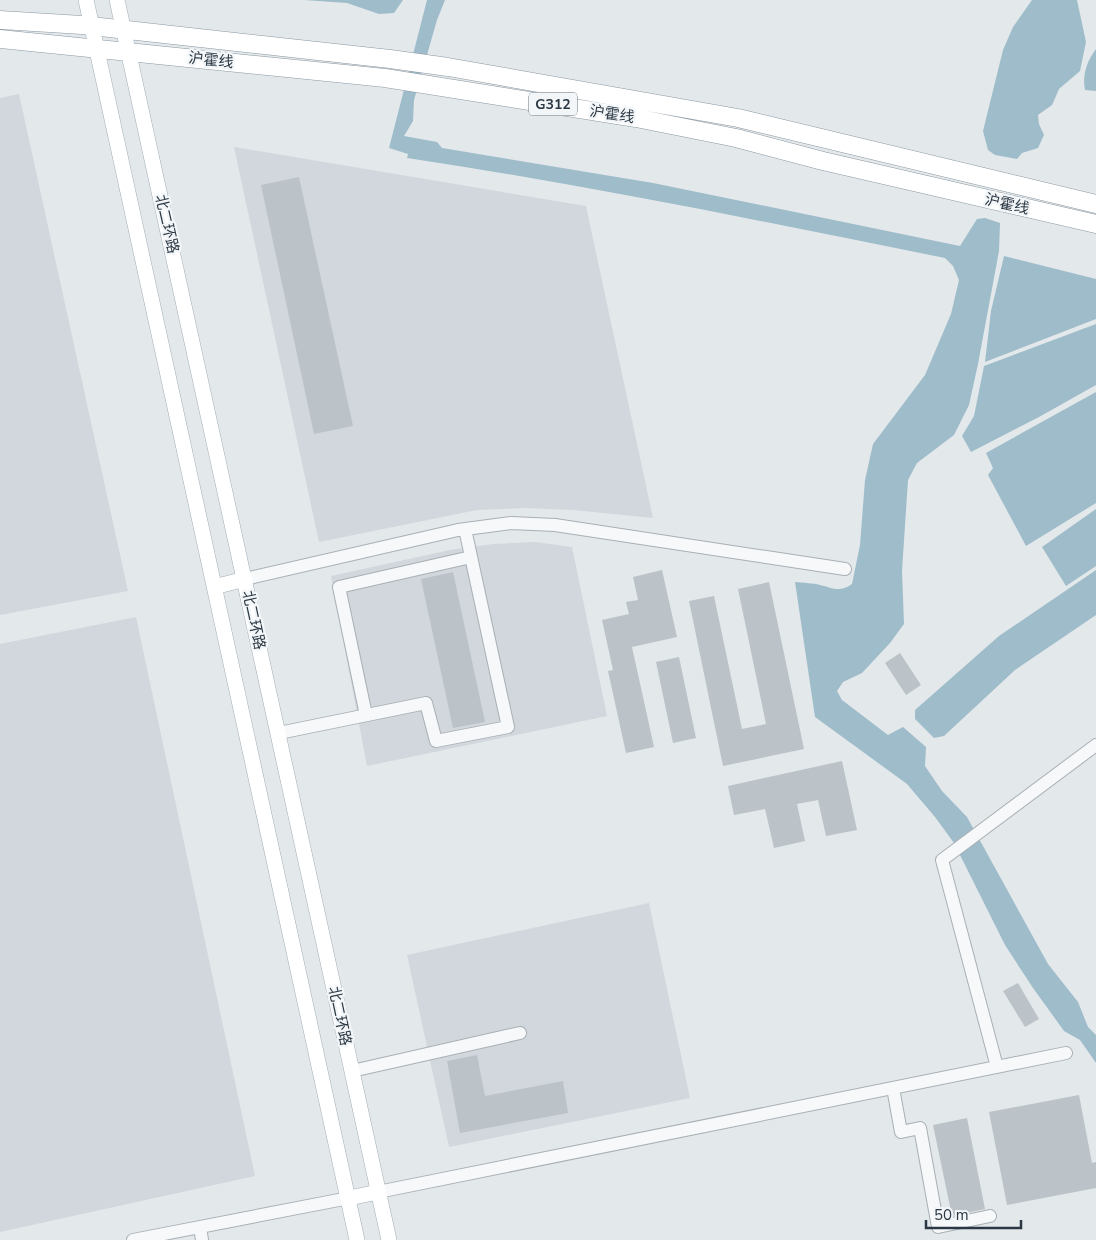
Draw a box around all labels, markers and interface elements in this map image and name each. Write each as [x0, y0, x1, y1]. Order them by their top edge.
street label: 沪霍线 [188, 48, 234, 72]
road number: G312 [529, 92, 577, 116]
street label: 沪霍线 [588, 101, 636, 127]
street label: 沪霍线 [983, 189, 1031, 219]
street label: 北二环路 [151, 193, 183, 255]
street label: 北二环路 [238, 589, 270, 651]
street label: 北二环路 [324, 985, 356, 1047]
scale bar [926, 1198, 1021, 1230]
text: 50 m [934, 1205, 969, 1225]

